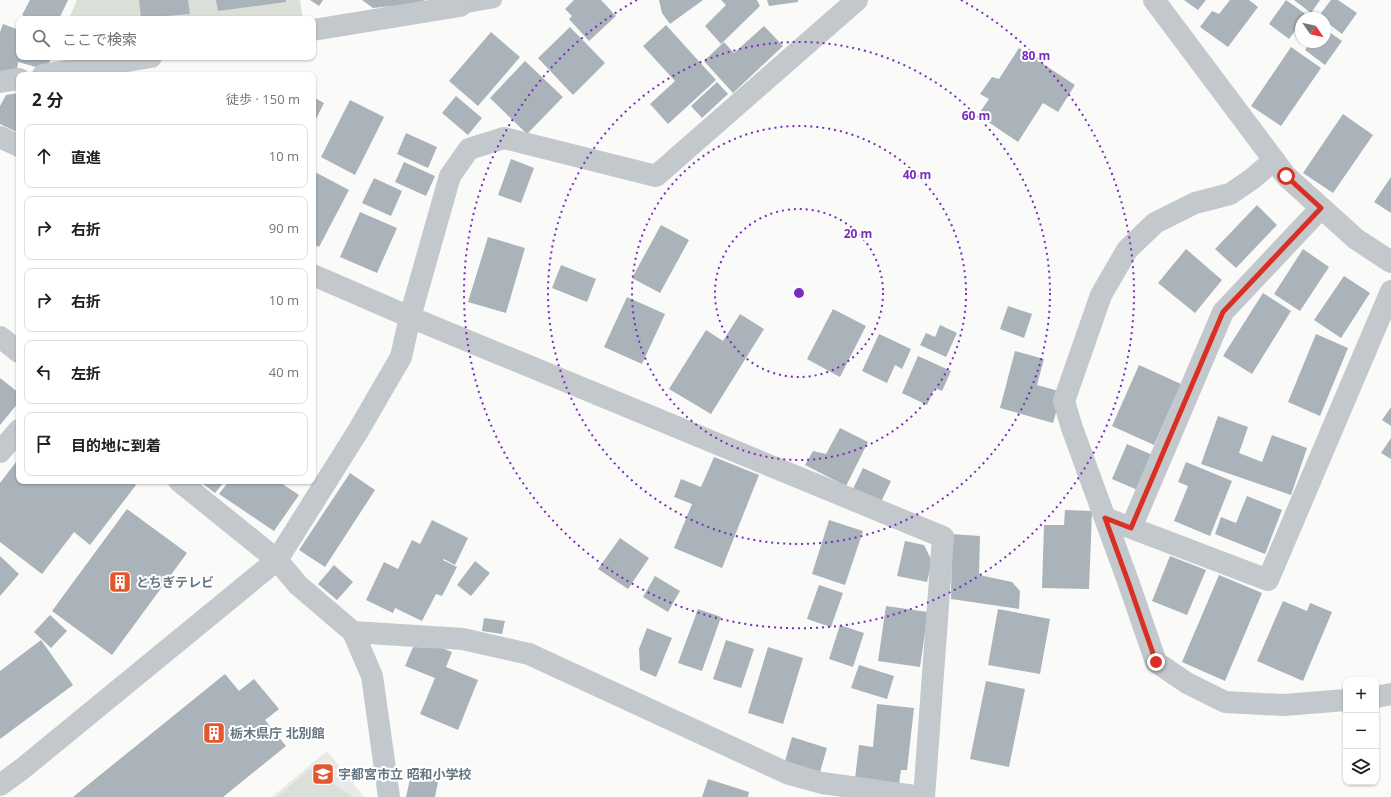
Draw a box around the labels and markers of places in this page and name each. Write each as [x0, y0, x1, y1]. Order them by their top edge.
centre of rings [792, 286, 806, 300]
building icon: とちぎテレビ [107, 569, 133, 595]
place label: とちぎテレビ [136, 573, 214, 591]
building icon: 栃木県庁 北別館 [201, 720, 227, 746]
place label: 栃木県庁 北別館 [230, 724, 324, 742]
school or university icon: 宇都宮市立 昭和小学校 [310, 761, 336, 787]
place label: 宇都宮市立 昭和小学校 [338, 765, 471, 783]

